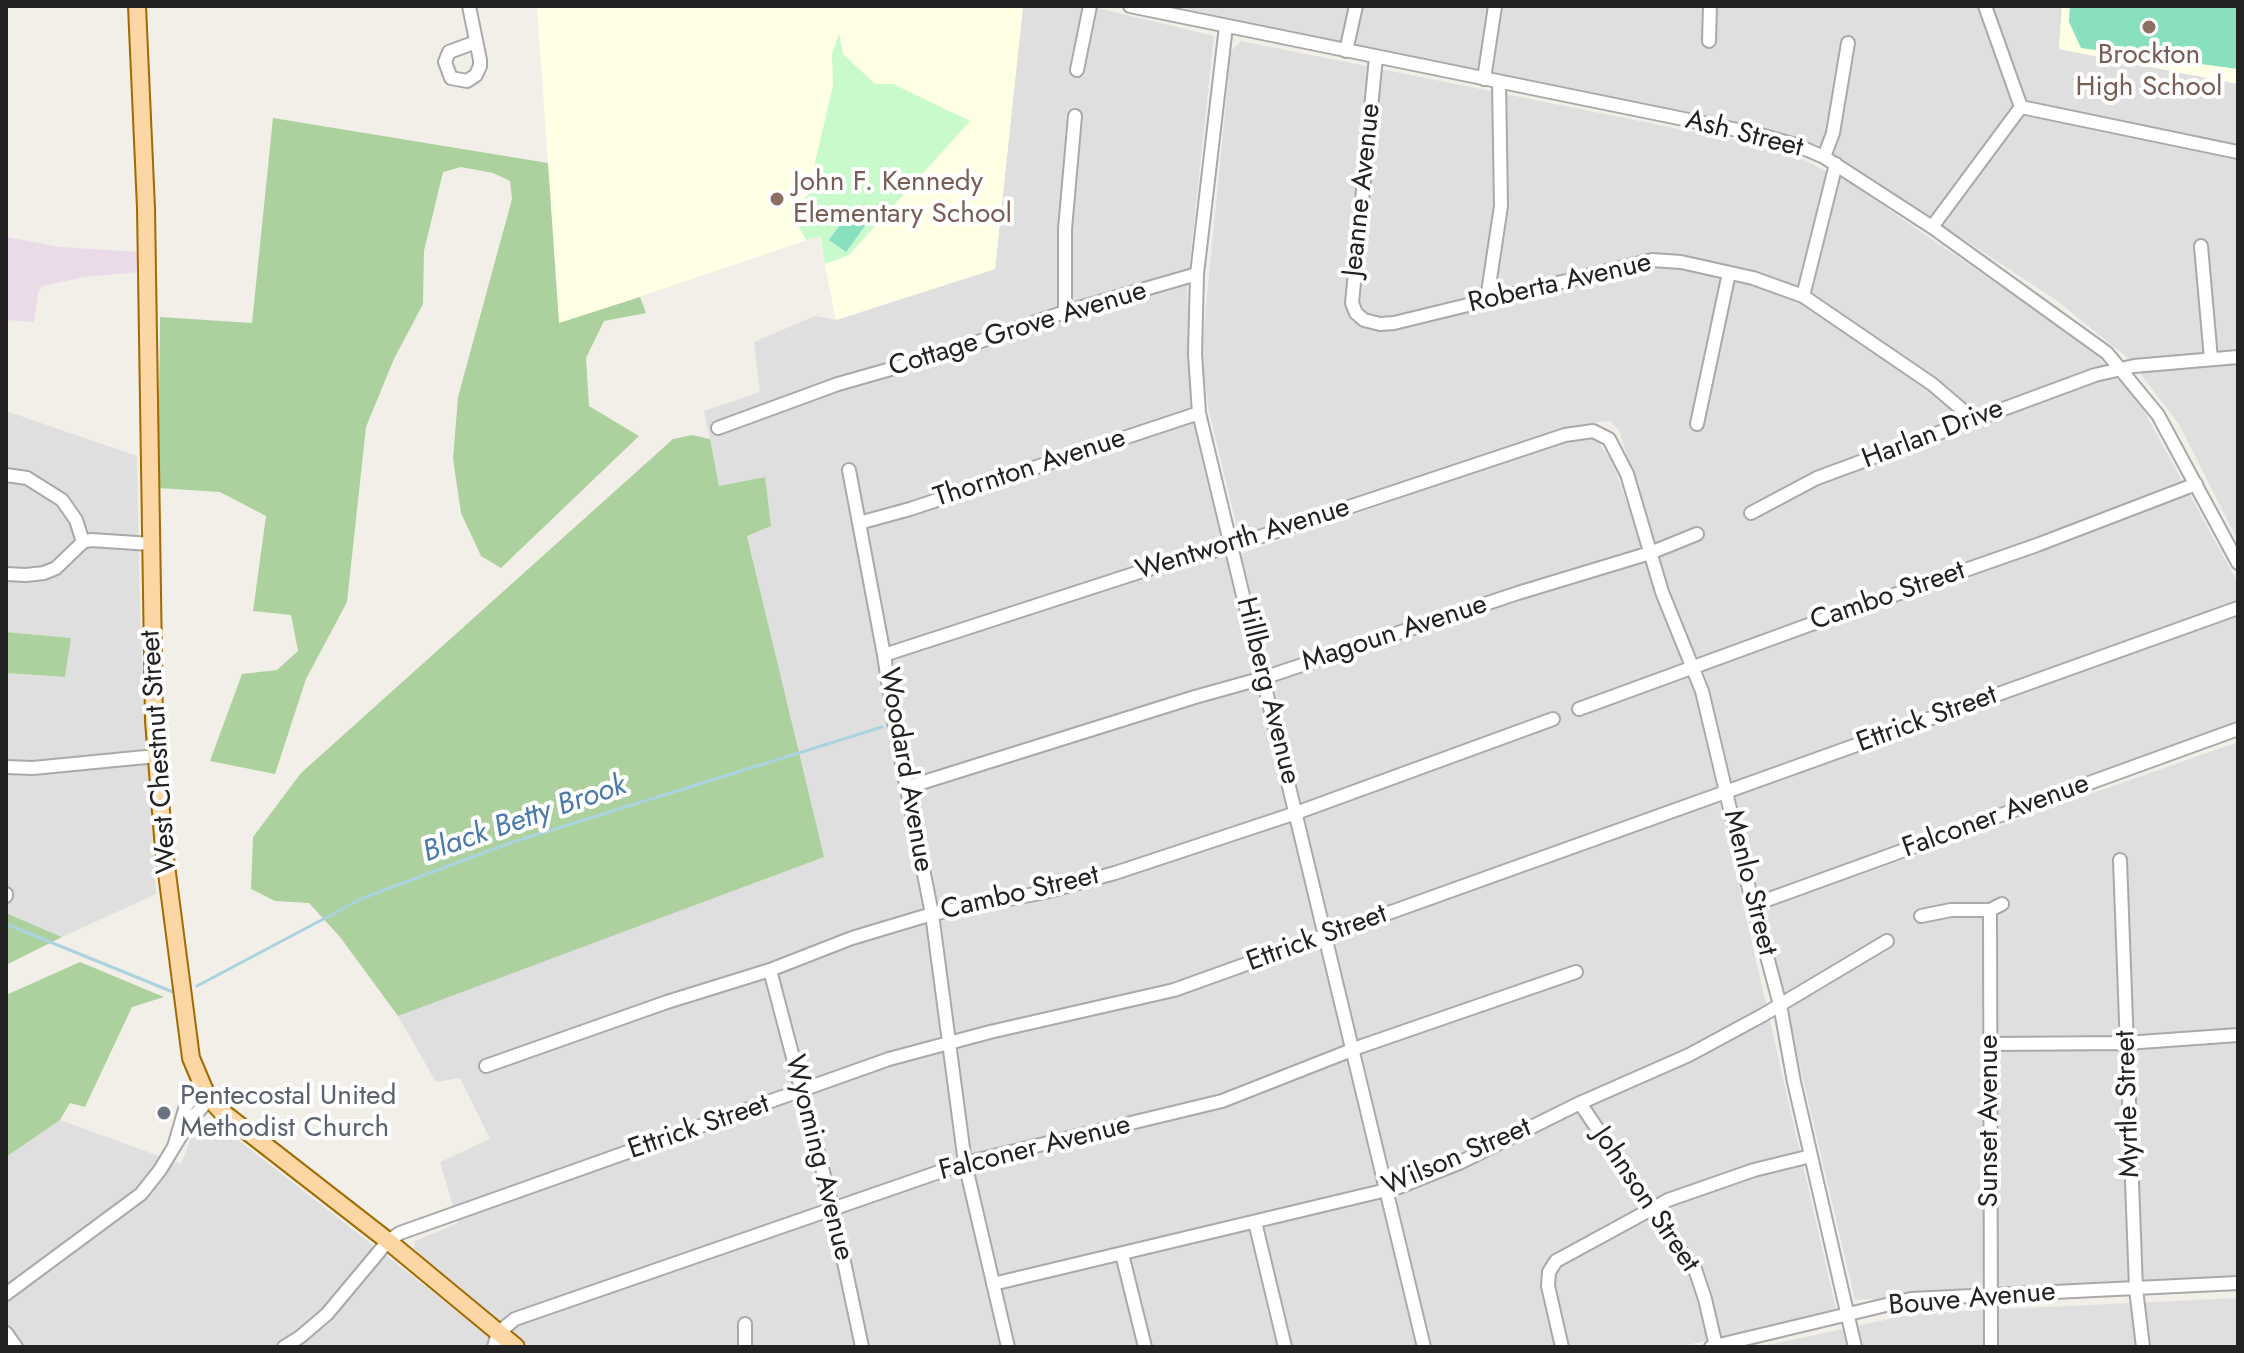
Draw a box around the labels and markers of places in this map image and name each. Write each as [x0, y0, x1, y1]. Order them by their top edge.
marker: Brockton High School [2140, 18, 2158, 36]
place label: Brockton High School [2076, 39, 2222, 105]
place label: John F. Kennedy Elementary School [793, 166, 1012, 232]
marker: John F. Kennedy Elementary School [768, 190, 786, 208]
place label: Pentecostal United Methodist Church [180, 1080, 396, 1146]
marker: Pentecostal United Methodist Church [155, 1104, 173, 1122]

